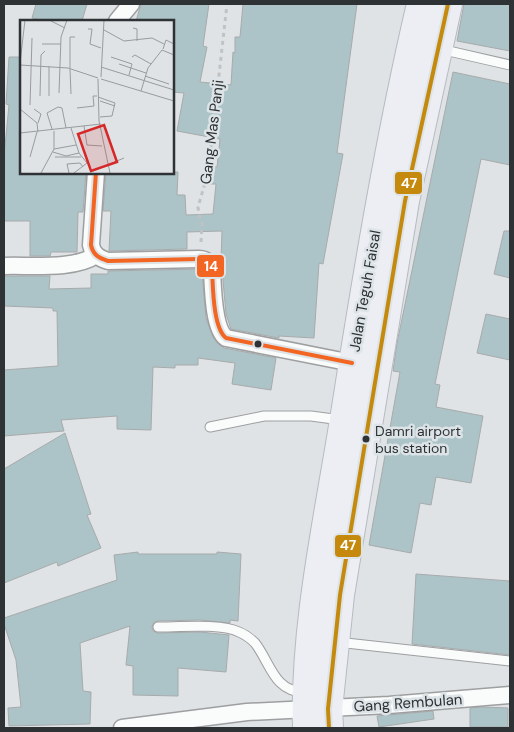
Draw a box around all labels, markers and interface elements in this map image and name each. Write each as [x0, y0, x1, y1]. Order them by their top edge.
inset map [20, 20, 174, 174]
street label: Gang Mas Panji [196, 79, 228, 185]
line badge: 47 [394, 171, 423, 195]
text: 47 [401, 174, 418, 192]
street label: Jalan Teguh Faisal [344, 229, 386, 353]
line badge: 14 [196, 254, 225, 278]
text: 14 [204, 257, 218, 275]
unlabelled marker [253, 339, 263, 349]
place label: Damri airport bus station [375, 422, 461, 457]
marker: Damri airport bus station [361, 434, 371, 444]
line badge: 47 [334, 534, 362, 558]
text: 47 [340, 536, 357, 554]
street label: Gang Rembulan [353, 689, 463, 717]

